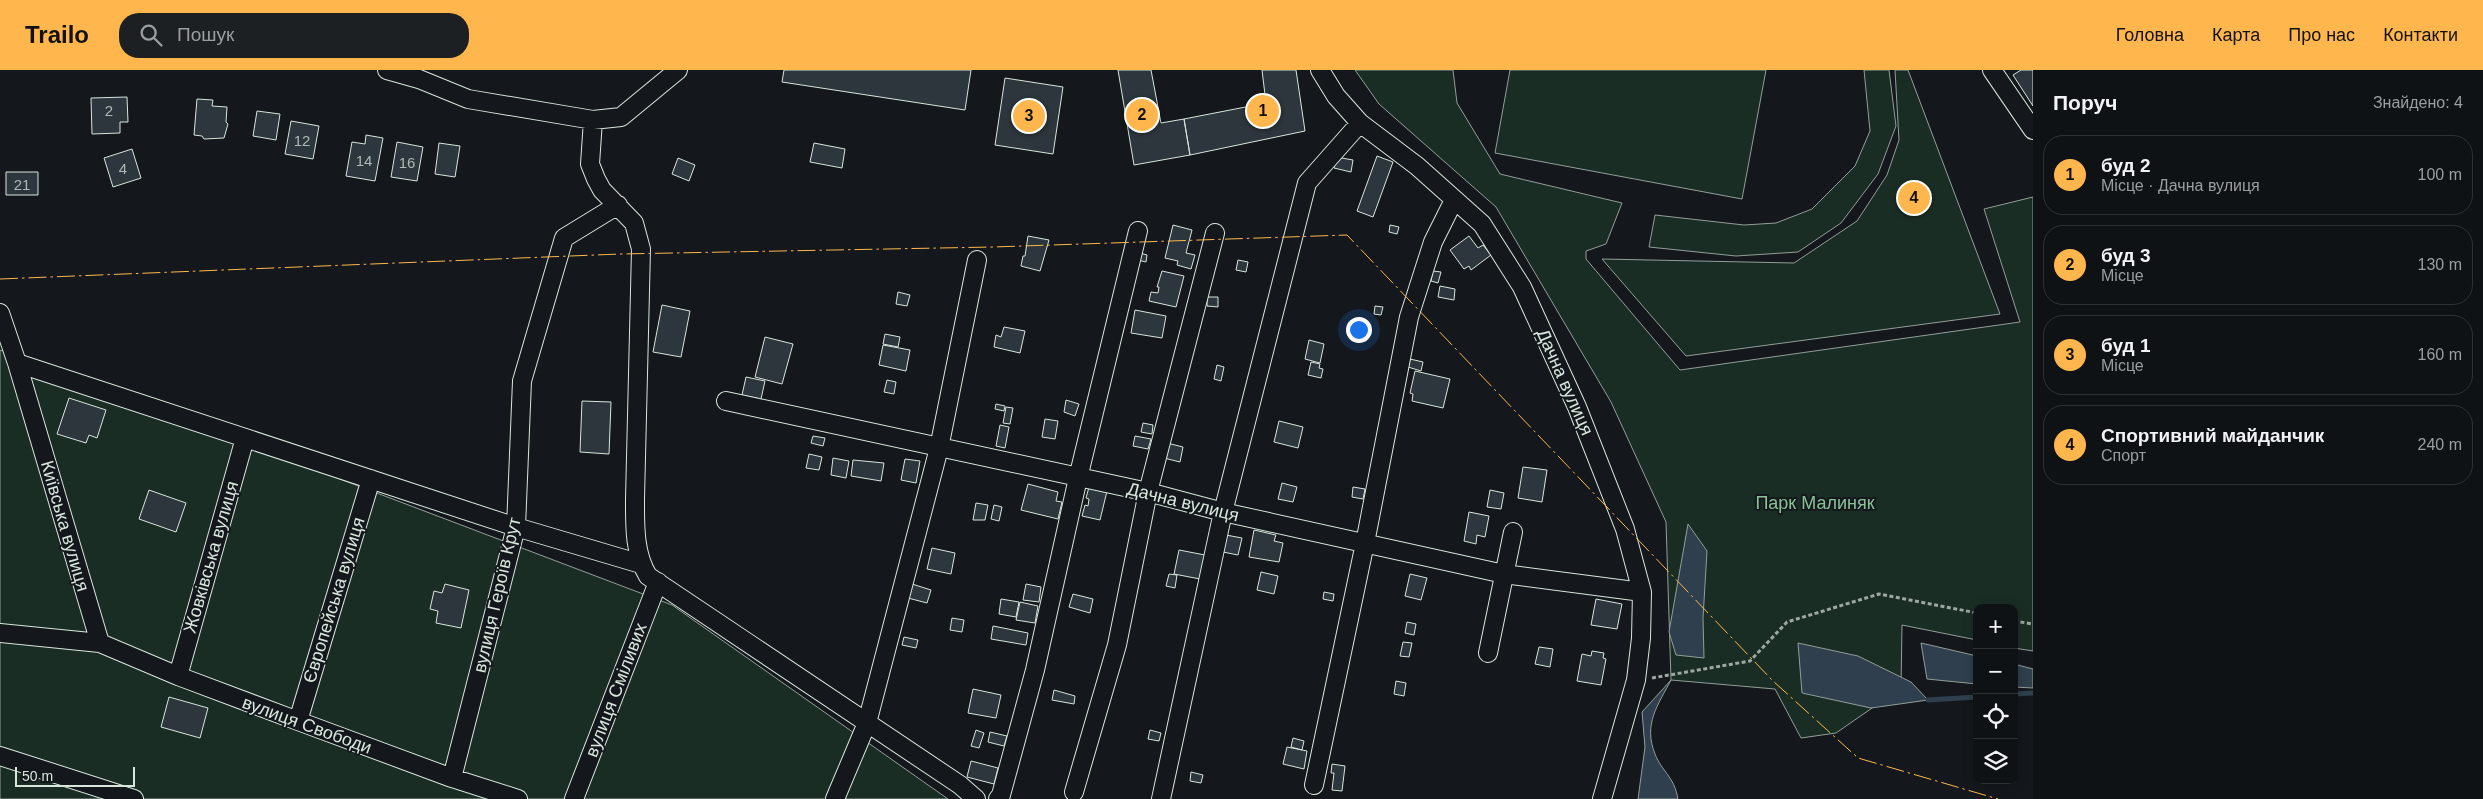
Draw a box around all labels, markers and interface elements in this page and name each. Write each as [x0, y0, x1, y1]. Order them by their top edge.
search box [119, 13, 469, 58]
text: Trailo [25, 21, 89, 48]
icon: search [137, 21, 165, 49]
text: Пошук [177, 24, 234, 45]
text: Головна [2116, 25, 2184, 45]
text: Карта [2212, 25, 2260, 45]
text: Про нас [2288, 25, 2355, 45]
text: Контакти [2383, 25, 2458, 45]
text: Поруч [2053, 91, 2117, 114]
pin: 1 [1247, 92, 1279, 130]
text: Знайдено: 4 [2373, 94, 2463, 111]
pin: 2 [1126, 96, 1158, 134]
pin: 3 [1013, 97, 1045, 135]
house number: 2 [105, 102, 113, 119]
house number: 12 [294, 132, 310, 149]
house number: 14 [356, 152, 372, 169]
house number: 16 [399, 154, 415, 171]
text: буд 2 [2101, 155, 2151, 176]
house number: 4 [119, 160, 127, 177]
text: 1 [2066, 166, 2074, 183]
text: 100 m [2418, 166, 2462, 183]
house number: 21 [14, 176, 30, 193]
text: Місце · Дачна вулиця [2101, 177, 2260, 194]
pin: 4 [1898, 179, 1930, 217]
text: буд 3 [2101, 245, 2151, 266]
text: 2 [2066, 256, 2074, 273]
text: 130 m [2418, 256, 2462, 273]
text: Місце [2101, 267, 2144, 284]
your location [1346, 317, 1372, 343]
street label: Дачна вулиця [1533, 326, 1597, 438]
text: буд 1 [2101, 335, 2151, 356]
text: 3 [2066, 346, 2074, 363]
text: 160 m [2418, 346, 2462, 363]
text: Місце [2101, 357, 2144, 374]
text: Спортивний майданчик [2101, 425, 2324, 446]
text: 4 [2066, 436, 2074, 453]
text: 240 m [2418, 436, 2462, 453]
text: Спорт [2101, 447, 2146, 464]
street label: Київська вулиця [37, 458, 93, 594]
street label: Дачна вулиця [1125, 478, 1241, 526]
street label: Жовківська вулиця [180, 479, 242, 635]
park label: Парк Малиняк [1755, 493, 1875, 513]
street label: Європейська вулиця [299, 515, 369, 685]
street label: вулиця Героїв Крут [469, 515, 525, 675]
map controls [1973, 604, 2018, 784]
button: + [1973, 604, 2018, 649]
street label: вулиця Сміливих [581, 620, 651, 760]
button: − [1973, 649, 2018, 694]
street label: вулиця Свободи [240, 692, 374, 758]
button: locate [1973, 694, 2018, 739]
button: layers [1973, 739, 2018, 784]
scale bar [15, 764, 135, 787]
text: 50 m [22, 768, 53, 784]

